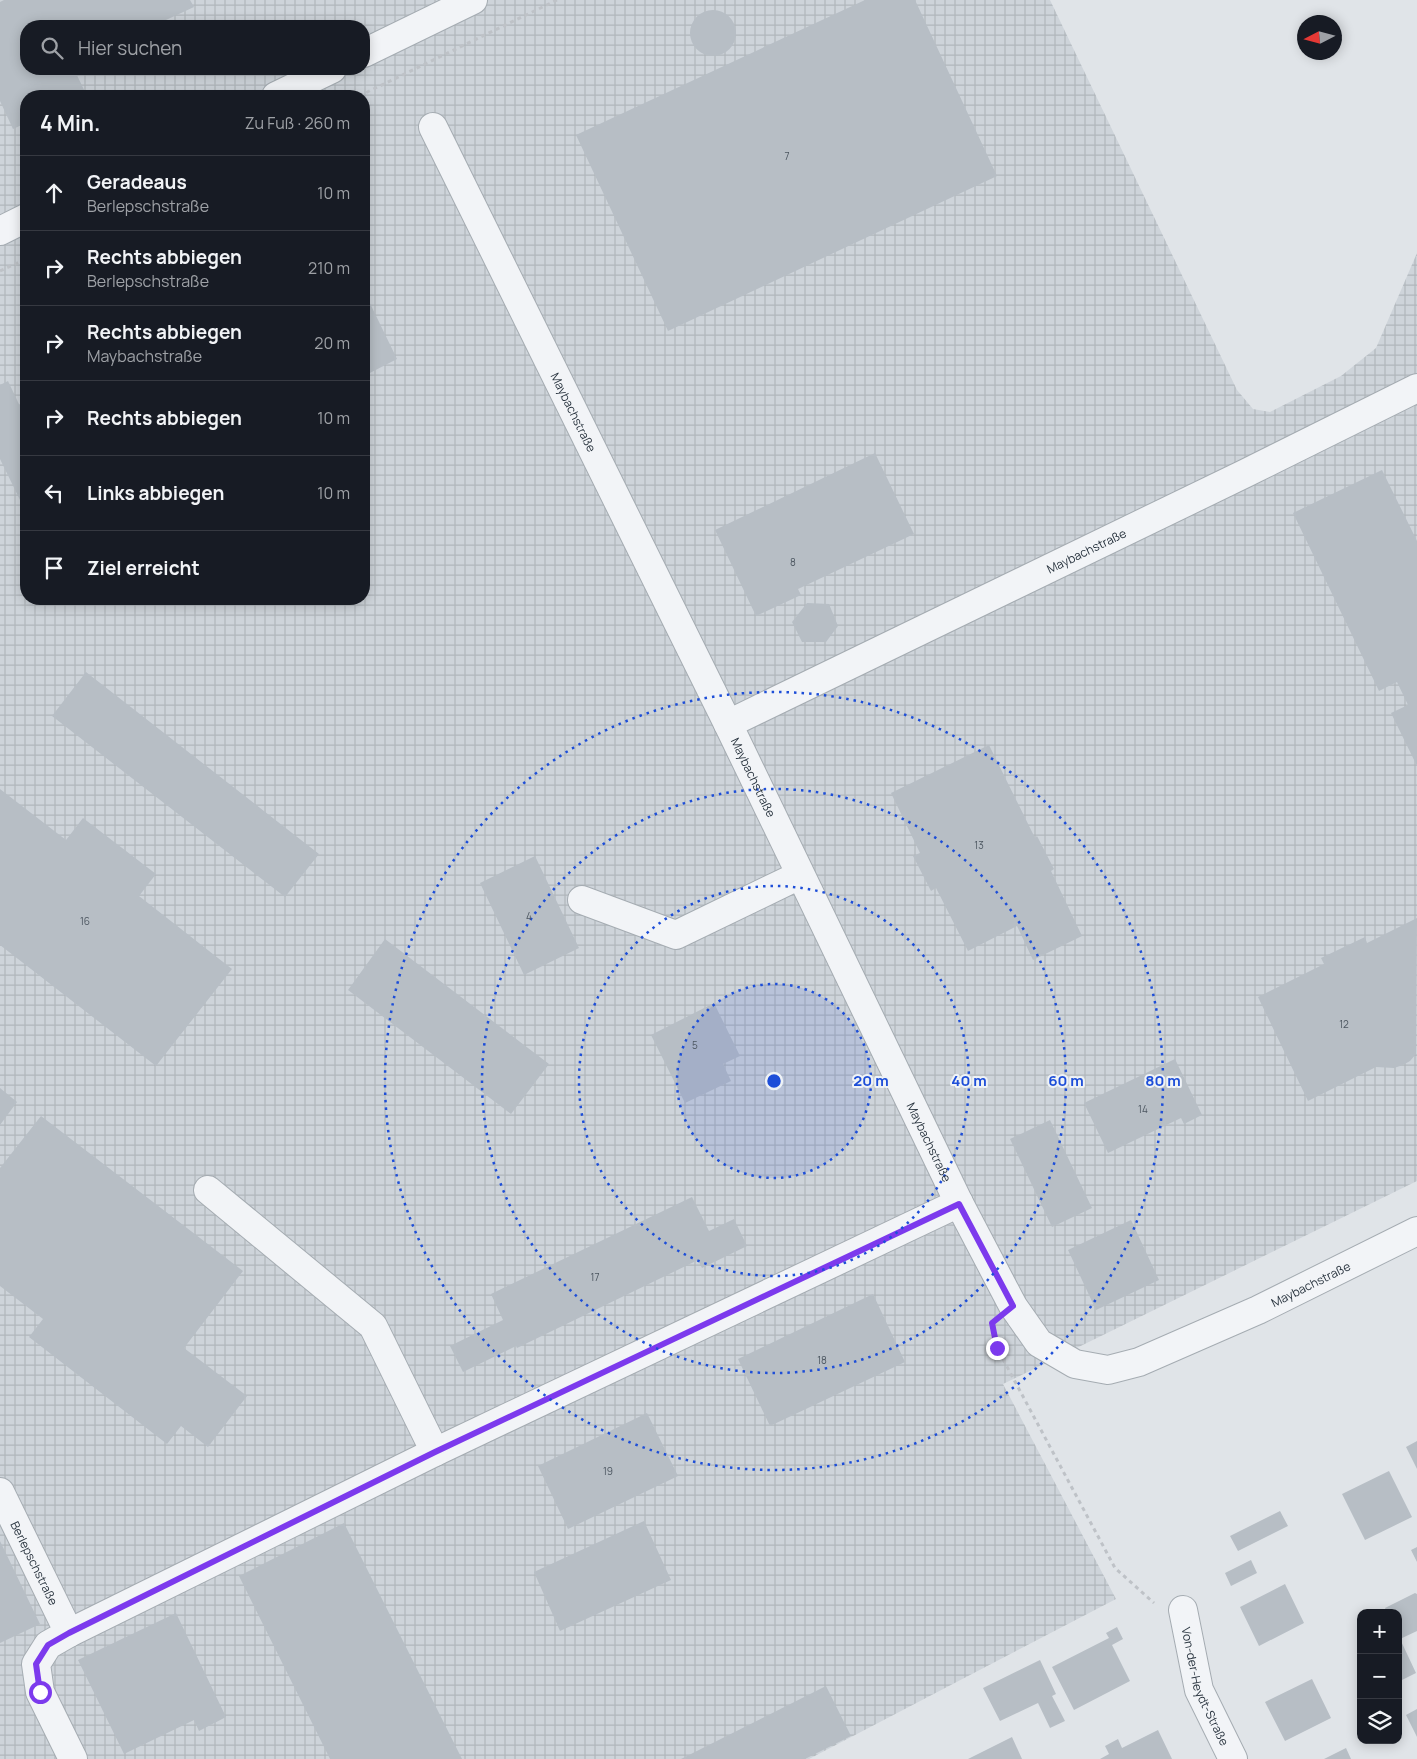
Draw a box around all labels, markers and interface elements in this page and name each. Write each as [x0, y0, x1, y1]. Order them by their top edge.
north arrow [1297, 15, 1342, 60]
search box [20, 20, 370, 75]
icon: search [38, 34, 66, 62]
text: Hier suchen [78, 35, 182, 61]
text: 4 Min. [40, 109, 100, 137]
text: Zu Fuß · 260 m [245, 112, 350, 134]
house number: 7 [784, 149, 790, 163]
text: Geradeaus [87, 169, 187, 195]
icon: ahead [40, 179, 68, 207]
text: 10 m [317, 182, 350, 204]
text: Berlepschstraße [87, 195, 209, 217]
text: Rechts abbiegen [87, 244, 242, 270]
icon: right [40, 254, 68, 282]
text: 210 m [308, 257, 350, 279]
text: Berlepschstraße [87, 270, 209, 292]
text: Rechts abbiegen [87, 319, 242, 345]
icon: right [40, 329, 68, 357]
text: 20 m [314, 332, 350, 354]
text: Maybachstraße [87, 345, 202, 367]
street label: Maybachstraße [547, 370, 601, 455]
icon: right [40, 404, 68, 432]
text: Rechts abbiegen [87, 405, 242, 431]
text: 10 m [317, 407, 350, 429]
icon: left [40, 479, 68, 507]
text: Links abbiegen [87, 480, 224, 506]
text: 10 m [317, 482, 350, 504]
street label: Maybachstraße [1044, 524, 1129, 577]
icon: arrive [40, 554, 68, 582]
text: Ziel erreicht [87, 555, 200, 581]
house number: 8 [790, 555, 796, 569]
street label: Maybachstraße [727, 735, 780, 820]
house number: 13 [974, 838, 984, 852]
house number: 4 [526, 909, 532, 923]
house number: 16 [80, 914, 90, 928]
house number: 12 [1339, 1017, 1349, 1031]
house number: 5 [692, 1038, 698, 1052]
text: 20 m [853, 1070, 889, 1091]
text: 40 m [951, 1070, 987, 1091]
text: 60 m [1048, 1070, 1084, 1091]
text: 80 m [1145, 1070, 1181, 1091]
centre of rings [765, 1072, 783, 1090]
street label: Maybachstraße [903, 1099, 956, 1185]
house number: 14 [1138, 1102, 1148, 1116]
street label: Maybachstraße [1268, 1257, 1353, 1311]
house number: 17 [591, 1270, 599, 1284]
route end [986, 1337, 1009, 1360]
house number: 18 [817, 1353, 827, 1367]
house number: 19 [603, 1464, 613, 1478]
street label: Berlepschstraße [7, 1518, 62, 1608]
map controls [1357, 1609, 1402, 1744]
button: + [1357, 1609, 1402, 1654]
street label: Von-der-Heydt-Straße [1178, 1626, 1233, 1748]
button: − [1357, 1654, 1402, 1699]
route start [29, 1681, 52, 1704]
button: layers [1357, 1699, 1402, 1744]

